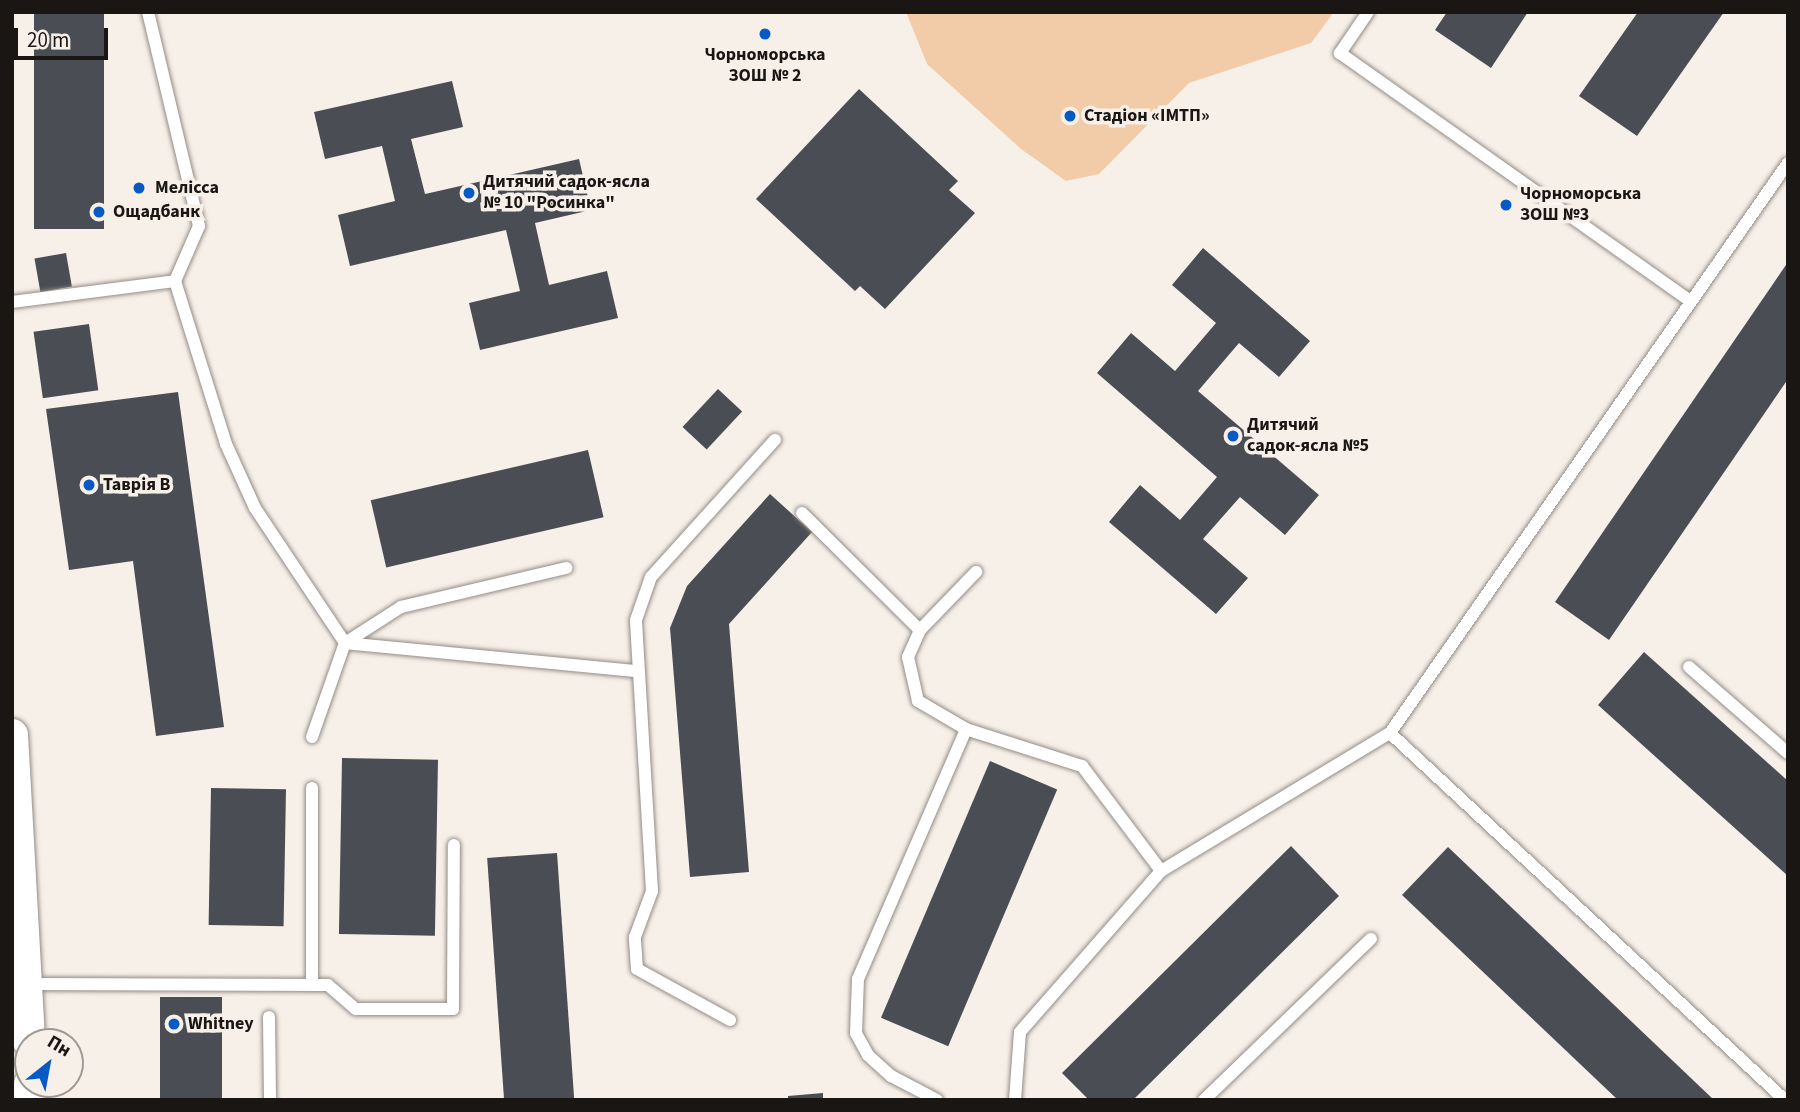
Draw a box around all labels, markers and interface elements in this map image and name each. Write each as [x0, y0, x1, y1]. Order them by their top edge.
scale bar [18, 14, 112, 58]
text: 20 m [27, 25, 69, 55]
marker: Чорноморська ЗОШ № 2 [757, 26, 773, 42]
place label: Чорноморська ЗОШ № 2 [704, 45, 826, 88]
place label: Стадіон «ІМТП» [1084, 105, 1210, 127]
marker: Стадіон «ІМТП» [1062, 108, 1078, 124]
place label: Дитячий садок-ясла № 10 "Росинка" [483, 172, 650, 214]
place label: Мелісса [155, 177, 219, 199]
marker: Мелісса [129, 178, 149, 198]
place label: Чорноморська ЗОШ №3 [1520, 184, 1641, 227]
marker: Дитячий садок-ясла № 10 "Росинка" [461, 185, 477, 201]
marker: Чорноморська ЗОШ №3 [1498, 197, 1514, 213]
place label: Ощадбанк [113, 201, 200, 223]
marker: Ощадбанк [91, 204, 107, 220]
place label: Дитячий садок-ясла №5 [1247, 415, 1369, 458]
marker: Дитячий садок-ясла №5 [1225, 428, 1241, 444]
place label: Таврія В [103, 474, 170, 496]
marker: Таврія В [81, 477, 97, 493]
place label: Whitney [188, 1013, 254, 1035]
marker: Whitney [166, 1016, 182, 1032]
north arrow [14, 1028, 84, 1098]
text: Пн [42, 1029, 76, 1064]

